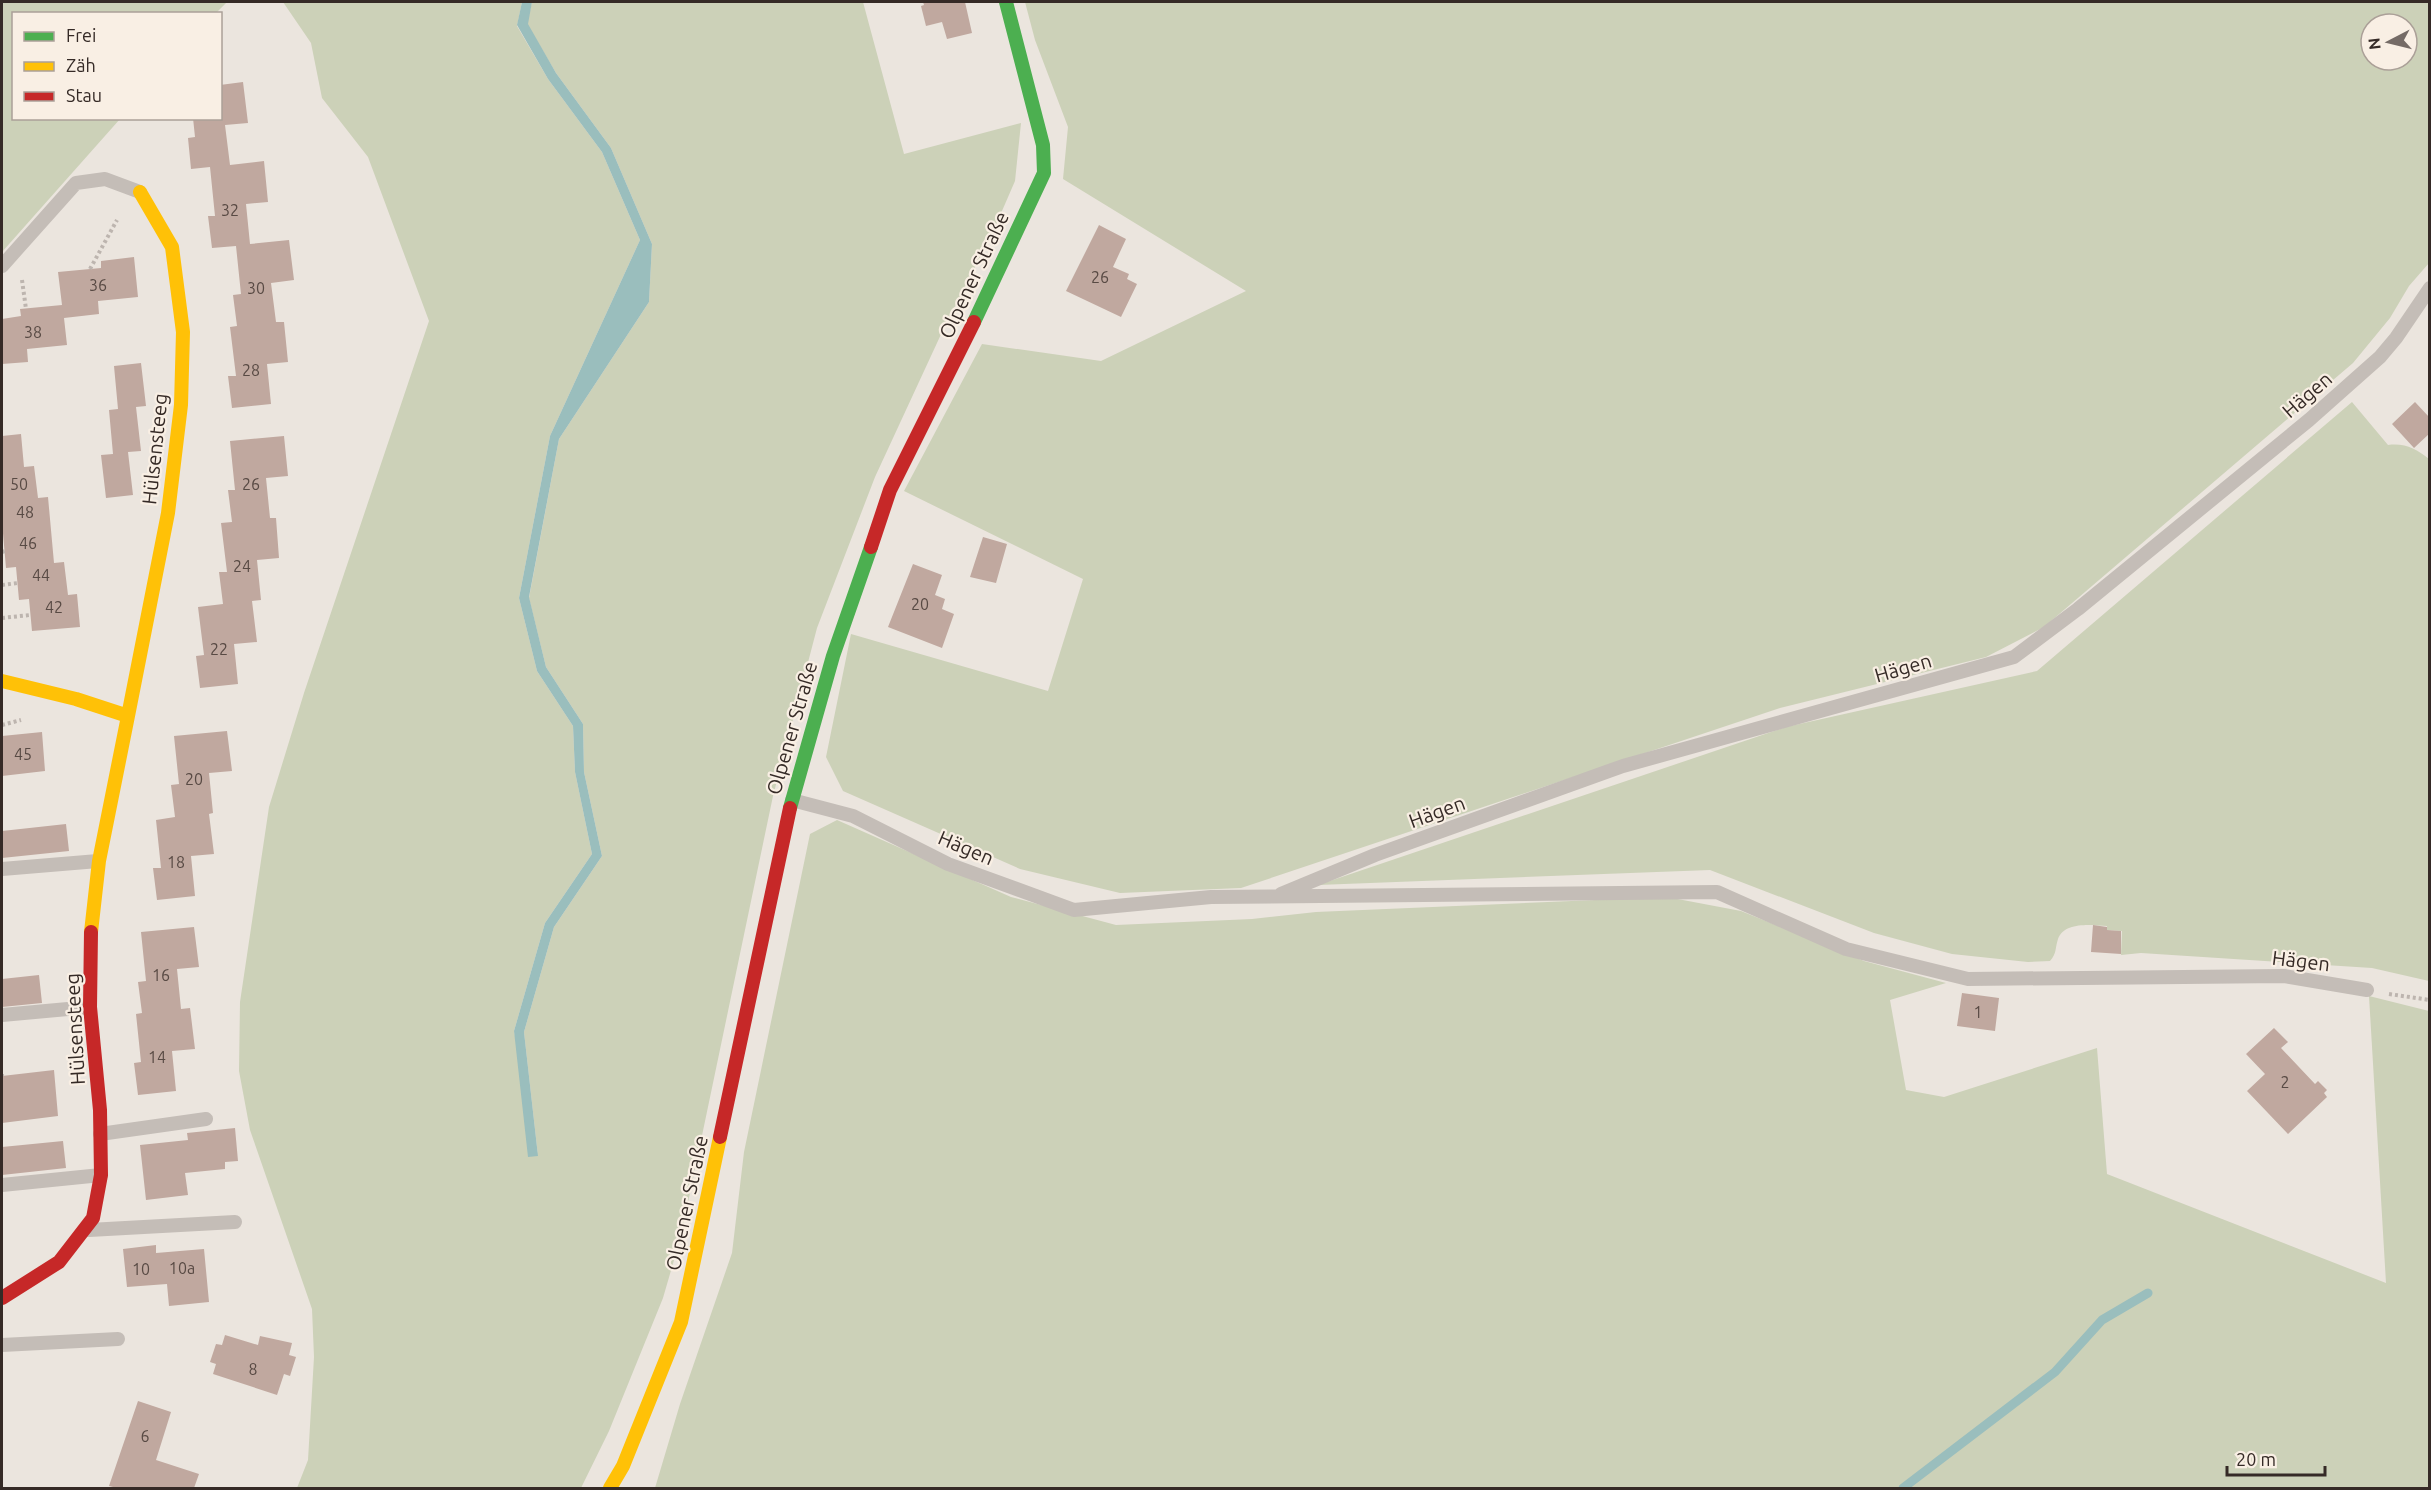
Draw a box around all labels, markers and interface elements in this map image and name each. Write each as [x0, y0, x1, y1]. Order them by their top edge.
legend [12, 12, 222, 120]
north arrow [2359, 12, 2419, 72]
text: Frei [66, 25, 96, 45]
text: N [2364, 37, 2384, 51]
text: Zäh [66, 55, 96, 75]
text: Stau [66, 85, 102, 105]
house number: 32 [221, 201, 239, 219]
street label: Olpener Straße [934, 208, 1013, 342]
house number: 26 [1091, 268, 1109, 286]
house number: 36 [89, 276, 107, 294]
house number: 30 [247, 279, 265, 297]
house number: 38 [24, 323, 42, 341]
house number: 28 [242, 361, 260, 379]
street label: Hägen [2277, 367, 2336, 422]
street label: Hülsensteeg [137, 392, 172, 506]
house number: 50 [10, 475, 28, 493]
house number: 26 [242, 475, 260, 493]
house number: 48 [16, 503, 34, 521]
house number: 46 [19, 534, 37, 552]
house number: 24 [233, 557, 251, 575]
house number: 44 [32, 566, 50, 584]
house number: 20 [911, 595, 929, 613]
house number: 42 [45, 598, 63, 616]
house number: 22 [210, 640, 228, 658]
street label: Hägen [1872, 648, 1934, 687]
street label: Olpener Straße [762, 659, 822, 797]
house number: 45 [14, 745, 32, 763]
house number: 20 [185, 770, 203, 788]
street label: Hägen [1406, 791, 1468, 832]
street label: Hägen [935, 826, 997, 869]
house number: 18 [167, 853, 185, 871]
street label: Hägen [2271, 946, 2331, 975]
house number: 16 [152, 966, 170, 984]
street label: Hülsensteeg [60, 973, 89, 1085]
house number: 1 [1973, 1003, 1983, 1021]
house number: 14 [148, 1048, 166, 1066]
house number: 2 [2280, 1073, 2290, 1091]
street label: Olpener Straße [661, 1133, 712, 1272]
house number: 10a [169, 1259, 195, 1277]
house number: 10 [132, 1260, 150, 1278]
house number: 8 [248, 1360, 258, 1378]
house number: 6 [140, 1427, 150, 1445]
scale bar [2227, 1439, 2324, 1477]
text: 20 m [2236, 1449, 2276, 1469]

